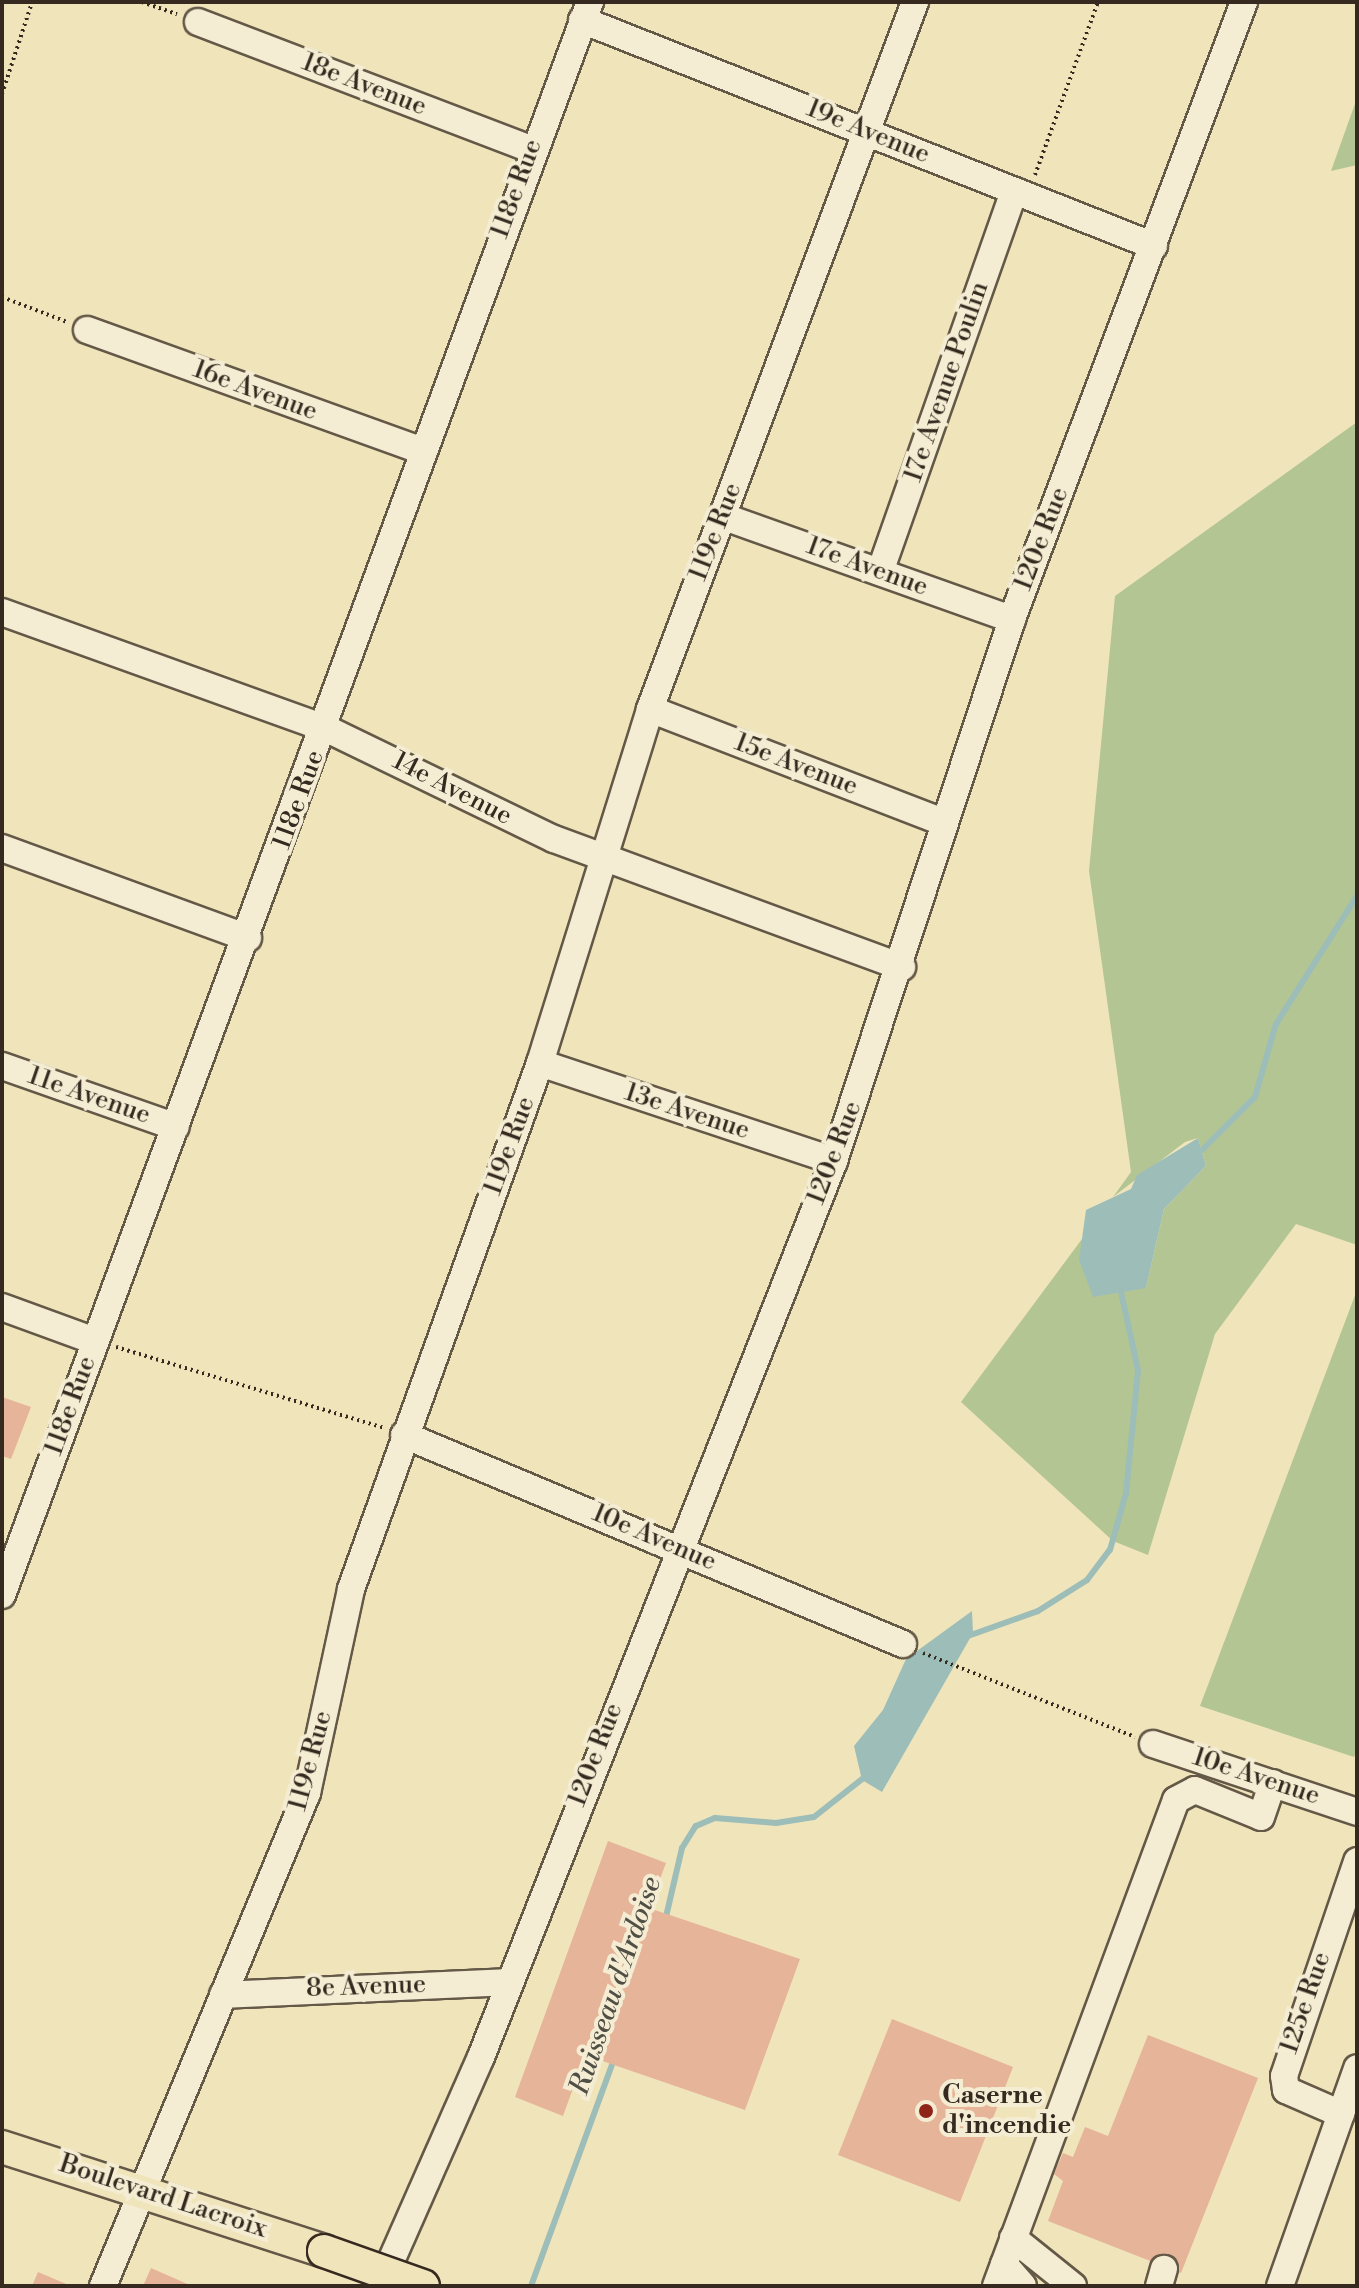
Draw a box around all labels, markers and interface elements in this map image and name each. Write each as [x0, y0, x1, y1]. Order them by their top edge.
street label: 18e Avenue [297, 47, 431, 123]
street label: 19e Avenue [802, 93, 934, 171]
street label: 118e Rue [485, 135, 549, 243]
street label: 17e Avenue Poulin [898, 278, 996, 486]
street label: 16e Avenue [188, 354, 322, 428]
street label: 119e Rue [683, 479, 749, 585]
street label: 120e Rue [1008, 483, 1076, 595]
street label: 17e Avenue [802, 531, 932, 603]
street label: 15e Avenue [730, 727, 862, 803]
street label: 118e Rue [267, 746, 331, 854]
street label: 14e Avenue [387, 746, 517, 832]
street label: 11e Avenue [24, 1061, 154, 1131]
street label: 13e Avenue [620, 1077, 754, 1147]
street label: 119e Rue [478, 1093, 542, 1199]
street label: 120e Rue [801, 1097, 869, 1209]
street label: 118e Rue [39, 1352, 103, 1460]
street label: 10e Avenue [587, 1498, 721, 1578]
street label: 120e Rue [562, 1699, 630, 1811]
street label: 119e Rue [283, 1707, 339, 1815]
street label: 10e Avenue [1189, 1742, 1323, 1812]
water label: Ruisseau d'Ardoise [563, 1873, 669, 2099]
street label: 125e Rue [1274, 1948, 1338, 2058]
street label: 8e Avenue [305, 1969, 427, 2005]
place label: Caserne d'incendie [942, 2080, 1071, 2142]
marker: Caserne d'incendie [917, 2102, 935, 2120]
street label: Boulevard Lacroix [55, 2149, 271, 2245]

